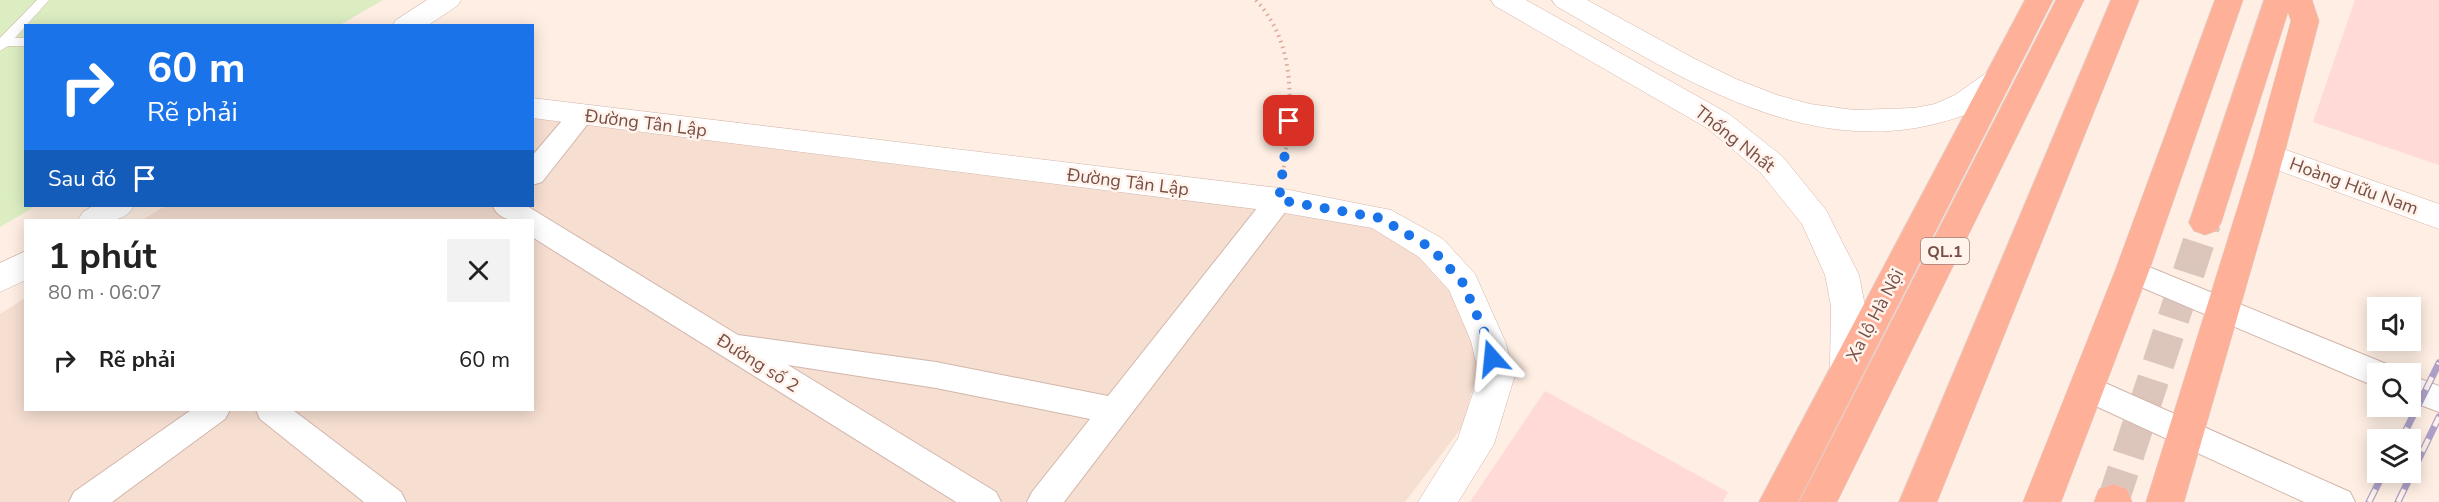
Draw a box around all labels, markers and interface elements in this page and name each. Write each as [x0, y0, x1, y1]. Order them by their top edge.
text: 60 m [147, 40, 246, 97]
icon: right [48, 48, 126, 126]
text: Rẽ phải [147, 94, 238, 131]
pin [1263, 95, 1314, 146]
street label: Thống Nhất [1690, 100, 1781, 178]
street label: Đường Tân Lập [583, 104, 708, 142]
icon: arrive [1272, 104, 1305, 137]
street label: Hoàng Hữu Nam [2286, 152, 2422, 220]
icon: arrive [128, 162, 161, 195]
street label: Đường Tân Lập [1065, 163, 1190, 201]
text: Sau đó [48, 164, 116, 194]
text: 1 phút [48, 232, 157, 281]
road number: QL.1 [1921, 238, 1969, 264]
button: close [447, 239, 510, 302]
street label: Xa lộ Hà Nội [1841, 265, 1909, 365]
text: 80 m · 06:07 [48, 279, 162, 306]
map controls [2367, 297, 2421, 483]
button: sound [2367, 297, 2421, 351]
position arrow [1460, 326, 1524, 390]
street label: Đường số 2 [711, 328, 804, 398]
icon: right [48, 344, 81, 377]
text: Rẽ phải [99, 345, 175, 375]
text: 60 m [459, 345, 510, 375]
button: search [2367, 363, 2421, 417]
button: layers [2367, 429, 2421, 483]

